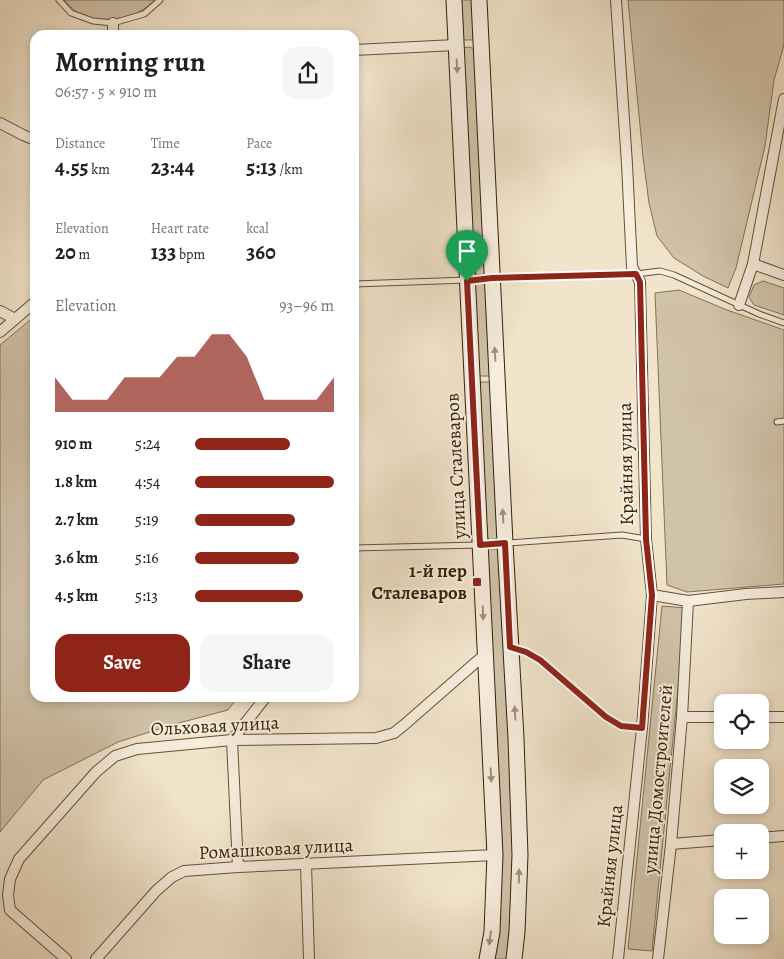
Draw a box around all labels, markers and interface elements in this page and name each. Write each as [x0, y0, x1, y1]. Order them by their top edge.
text: Morning run [55, 43, 205, 81]
button: share [282, 47, 334, 99]
one-way arrow [453, 58, 461, 74]
text: 06:57 · 5 × 910 m [55, 81, 157, 103]
text: Distance [55, 134, 105, 153]
text: Time [151, 134, 180, 153]
text: Pace [246, 134, 272, 153]
text: 4.55 [55, 153, 89, 181]
text: 23:44 [151, 153, 195, 181]
text: 5:13 [246, 153, 277, 181]
text: km [89, 160, 110, 179]
text: /km [277, 160, 303, 179]
text: Elevation [55, 219, 109, 238]
text: Heart rate [151, 219, 209, 238]
text: kcal [246, 219, 269, 238]
pin [446, 230, 488, 281]
icon: arrive [453, 237, 481, 265]
text: 20 [55, 238, 76, 266]
text: 133 [151, 238, 176, 266]
text: 360 [246, 238, 276, 266]
text: m [76, 245, 90, 264]
text: bpm [176, 245, 205, 264]
text: Elevation [55, 295, 116, 317]
text: 93–96 m [279, 295, 334, 317]
one-way arrow [491, 345, 499, 361]
street label: улица Сталеваров [439, 392, 473, 541]
street label: Крайняя улица [612, 402, 640, 526]
text: 910 m [55, 433, 92, 455]
text: 5:24 [135, 433, 161, 455]
text: 1.8 km [55, 471, 97, 493]
text: 4:54 [135, 471, 160, 493]
one-way arrow [499, 508, 507, 524]
text: 2.7 km [55, 509, 98, 531]
text: 5:19 [135, 509, 158, 531]
text: 3.6 km [55, 547, 98, 569]
text: 5:16 [135, 547, 159, 569]
place label: 1-й пер Сталеваров [372, 558, 467, 606]
marker: 1-й пер Сталеваров [471, 576, 483, 588]
text: 4.5 km [55, 585, 98, 607]
text: 5:13 [135, 585, 158, 607]
one-way arrow [480, 605, 488, 621]
button: Save [55, 634, 190, 692]
button: Share [200, 634, 334, 692]
street label: улица Домостроителей [637, 683, 679, 876]
map controls [714, 694, 769, 944]
button: locate [714, 694, 769, 749]
one-way arrow [510, 705, 518, 721]
street label: Ольховая улица [150, 710, 280, 742]
button: layers [714, 759, 769, 814]
one-way arrow [487, 768, 495, 784]
street label: Крайняя улица [591, 803, 629, 929]
button: + [714, 824, 769, 879]
street label: Ромашковая улица [198, 832, 354, 866]
one-way arrow [515, 867, 523, 883]
button: − [714, 889, 769, 944]
one-way arrow [486, 930, 494, 946]

